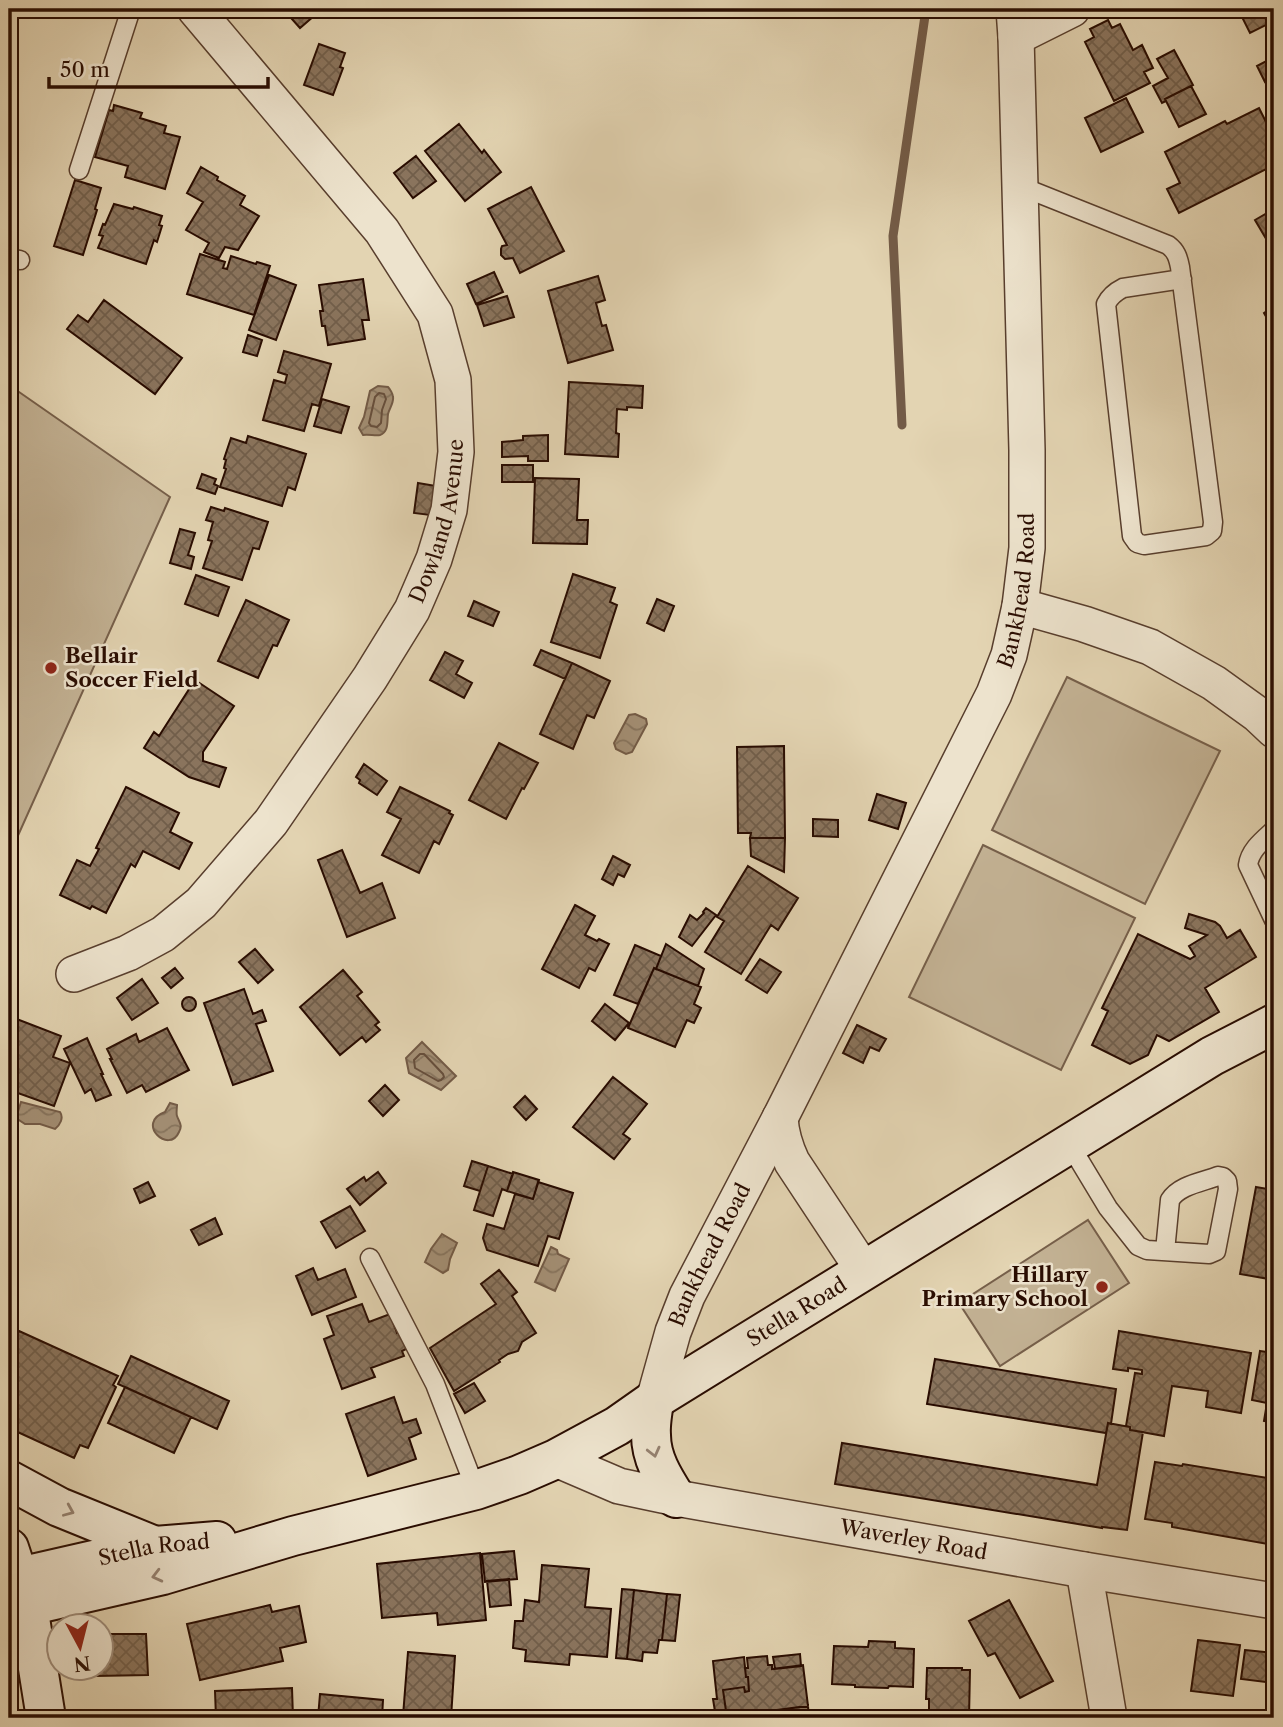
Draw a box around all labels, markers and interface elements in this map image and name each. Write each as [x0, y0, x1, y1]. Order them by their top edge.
scale bar [49, 46, 268, 90]
text: 50 m [60, 57, 110, 82]
street label: Dowland Avenue [404, 439, 468, 607]
street label: Bankhead Road [992, 513, 1039, 672]
place label: Bellair Soccer Field [65, 643, 198, 692]
marker: Bellair Soccer Field [43, 660, 59, 676]
street label: Bankhead Road [663, 1179, 756, 1330]
place label: Hillary Primary School [921, 1262, 1089, 1311]
street label: Stella Road [742, 1271, 851, 1352]
marker: Hillary Primary School [1094, 1279, 1110, 1295]
one-way arrow [646, 1446, 660, 1458]
one-way arrow [62, 1503, 75, 1517]
street label: Waverley Road [837, 1514, 990, 1565]
street label: Stella Road [96, 1529, 211, 1571]
one-way arrow [151, 1568, 163, 1582]
north arrow [46, 1612, 116, 1682]
text: N [72, 1651, 92, 1676]

